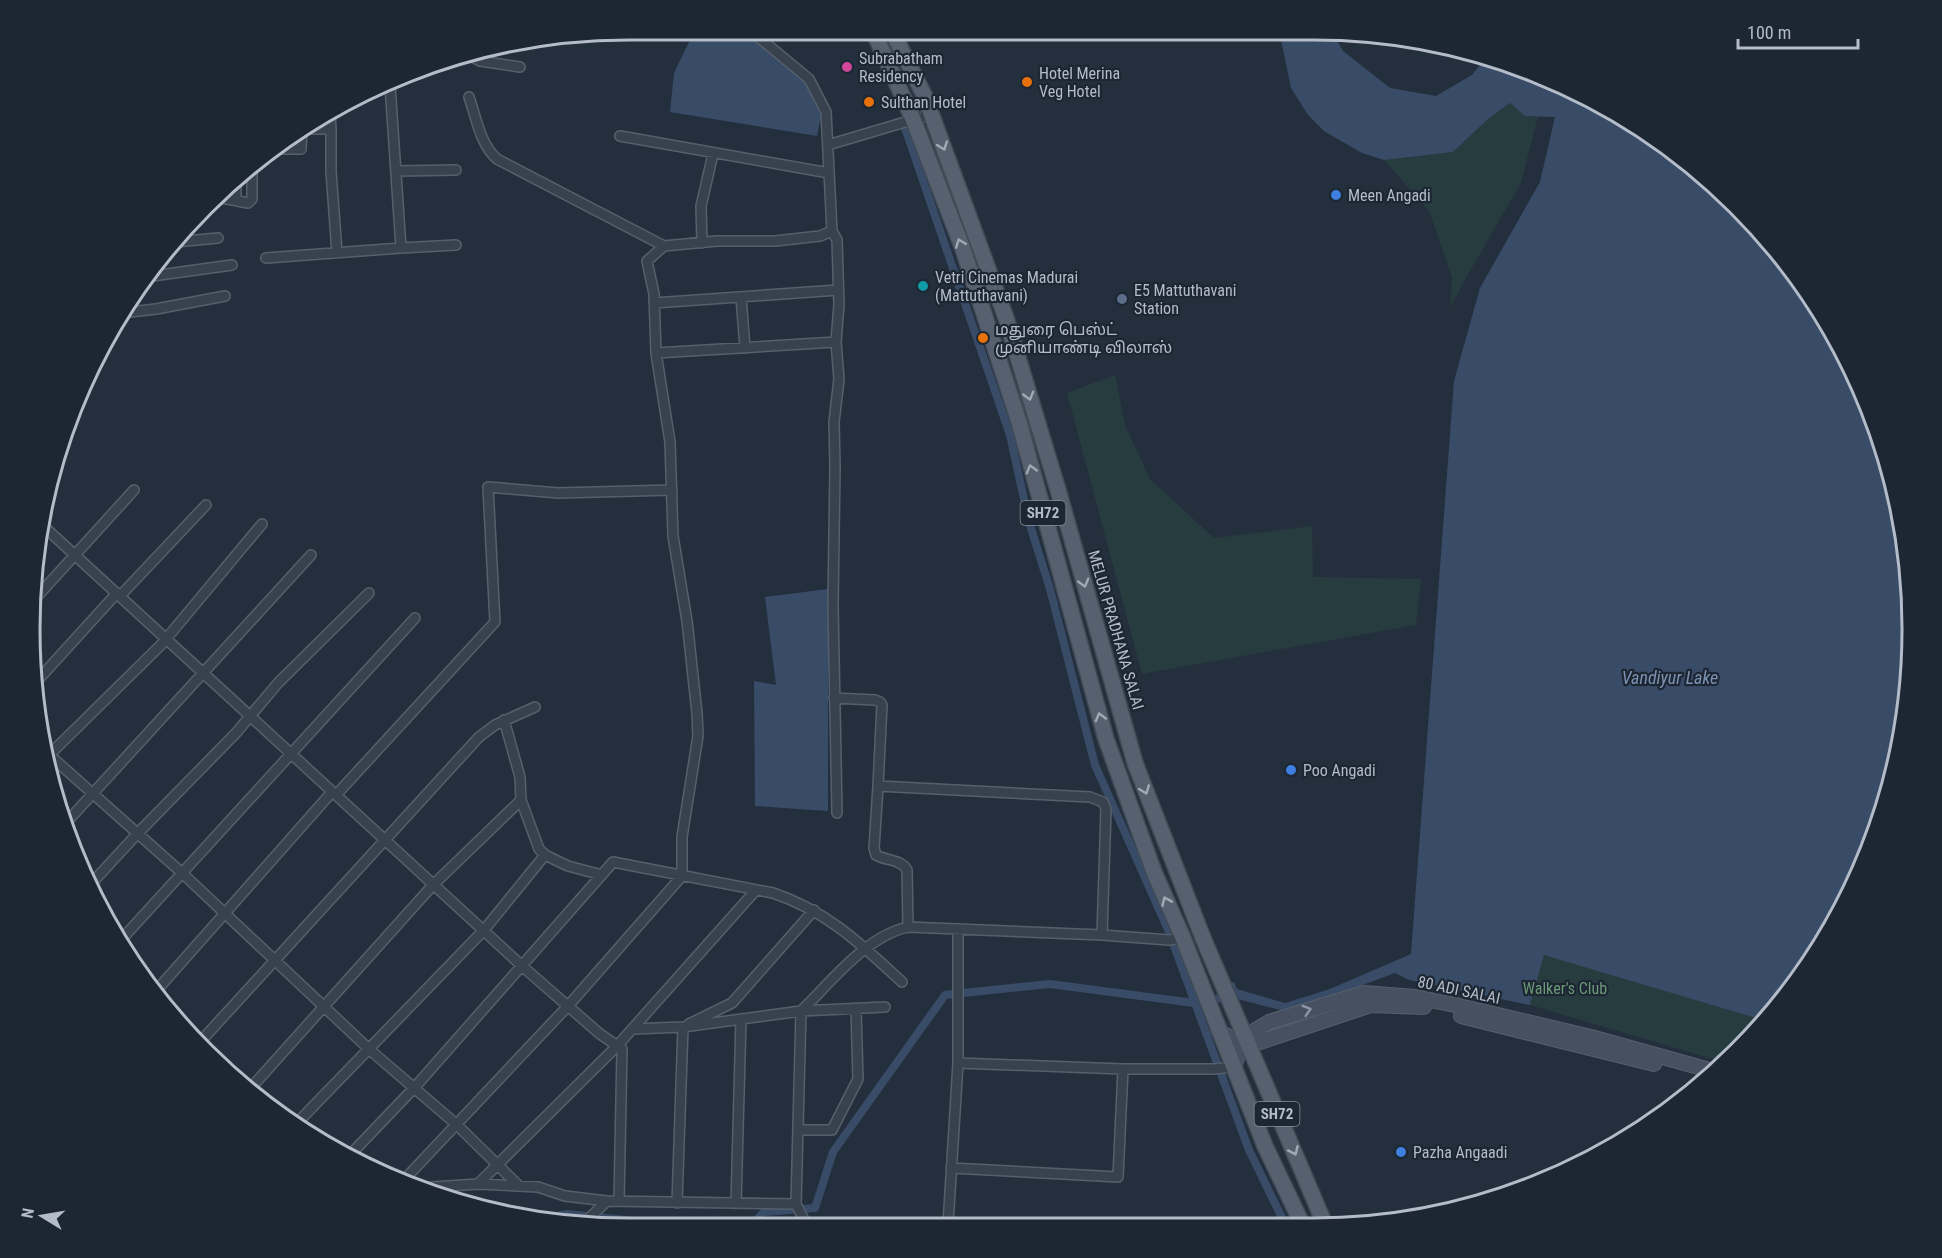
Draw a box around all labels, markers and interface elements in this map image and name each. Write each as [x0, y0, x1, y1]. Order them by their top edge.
scale bar [1738, 12, 1858, 50]
text: 100 m [1747, 22, 1791, 43]
place label: Subrabatham Residency [859, 49, 943, 86]
marker: Subrabatham Residency [840, 60, 854, 74]
place label: Hotel Merina Veg Hotel [1039, 64, 1120, 101]
marker: Hotel Merina Veg Hotel [1020, 75, 1034, 89]
place label: Sulthan Hotel [881, 93, 966, 112]
marker: Sulthan Hotel [862, 95, 876, 109]
one-way arrow [936, 140, 948, 151]
place label: Meen Angadi [1348, 186, 1431, 205]
marker: Meen Angadi [1329, 188, 1343, 202]
one-way arrow [955, 238, 968, 249]
place label: Vetri Cinemas Madurai (Mattuthavani) [935, 268, 1078, 305]
marker: Vetri Cinemas Madurai (Mattuthavani) [916, 279, 930, 293]
place label: E5 Mattuthavani Station [1134, 281, 1236, 318]
marker: E5 Mattuthavani Station [1115, 292, 1129, 306]
place label: மதுரை பெஸ்ட் முனியாண்டி விலாஸ் [995, 320, 1172, 358]
marker: மதுரை பெஸ்ட் முனியாண்டி விலாஸ் [976, 331, 990, 345]
one-way arrow [1022, 390, 1034, 401]
one-way arrow [1026, 464, 1038, 475]
road number: SH72 [1020, 501, 1066, 525]
street label: MELUR PRADHANA SALAI [1084, 548, 1148, 712]
one-way arrow [1077, 577, 1089, 588]
water label: Vandiyur Lake [1622, 667, 1718, 688]
one-way arrow [1095, 713, 1107, 723]
place label: Poo Angadi [1303, 761, 1376, 780]
marker: Poo Angadi [1284, 763, 1298, 777]
one-way arrow [1138, 784, 1150, 795]
one-way arrow [1162, 896, 1174, 907]
street label: 80 ADI SALAI [1416, 972, 1502, 1008]
park label: Walker's Club [1523, 979, 1607, 998]
one-way arrow [1301, 1005, 1312, 1017]
road number: SH72 [1254, 1102, 1300, 1126]
place label: Pazha Angaadi [1413, 1143, 1507, 1162]
one-way arrow [1287, 1145, 1299, 1156]
marker: Pazha Angaadi [1394, 1145, 1408, 1159]
north arrow [12, 1186, 72, 1246]
text: N [18, 1207, 38, 1220]

